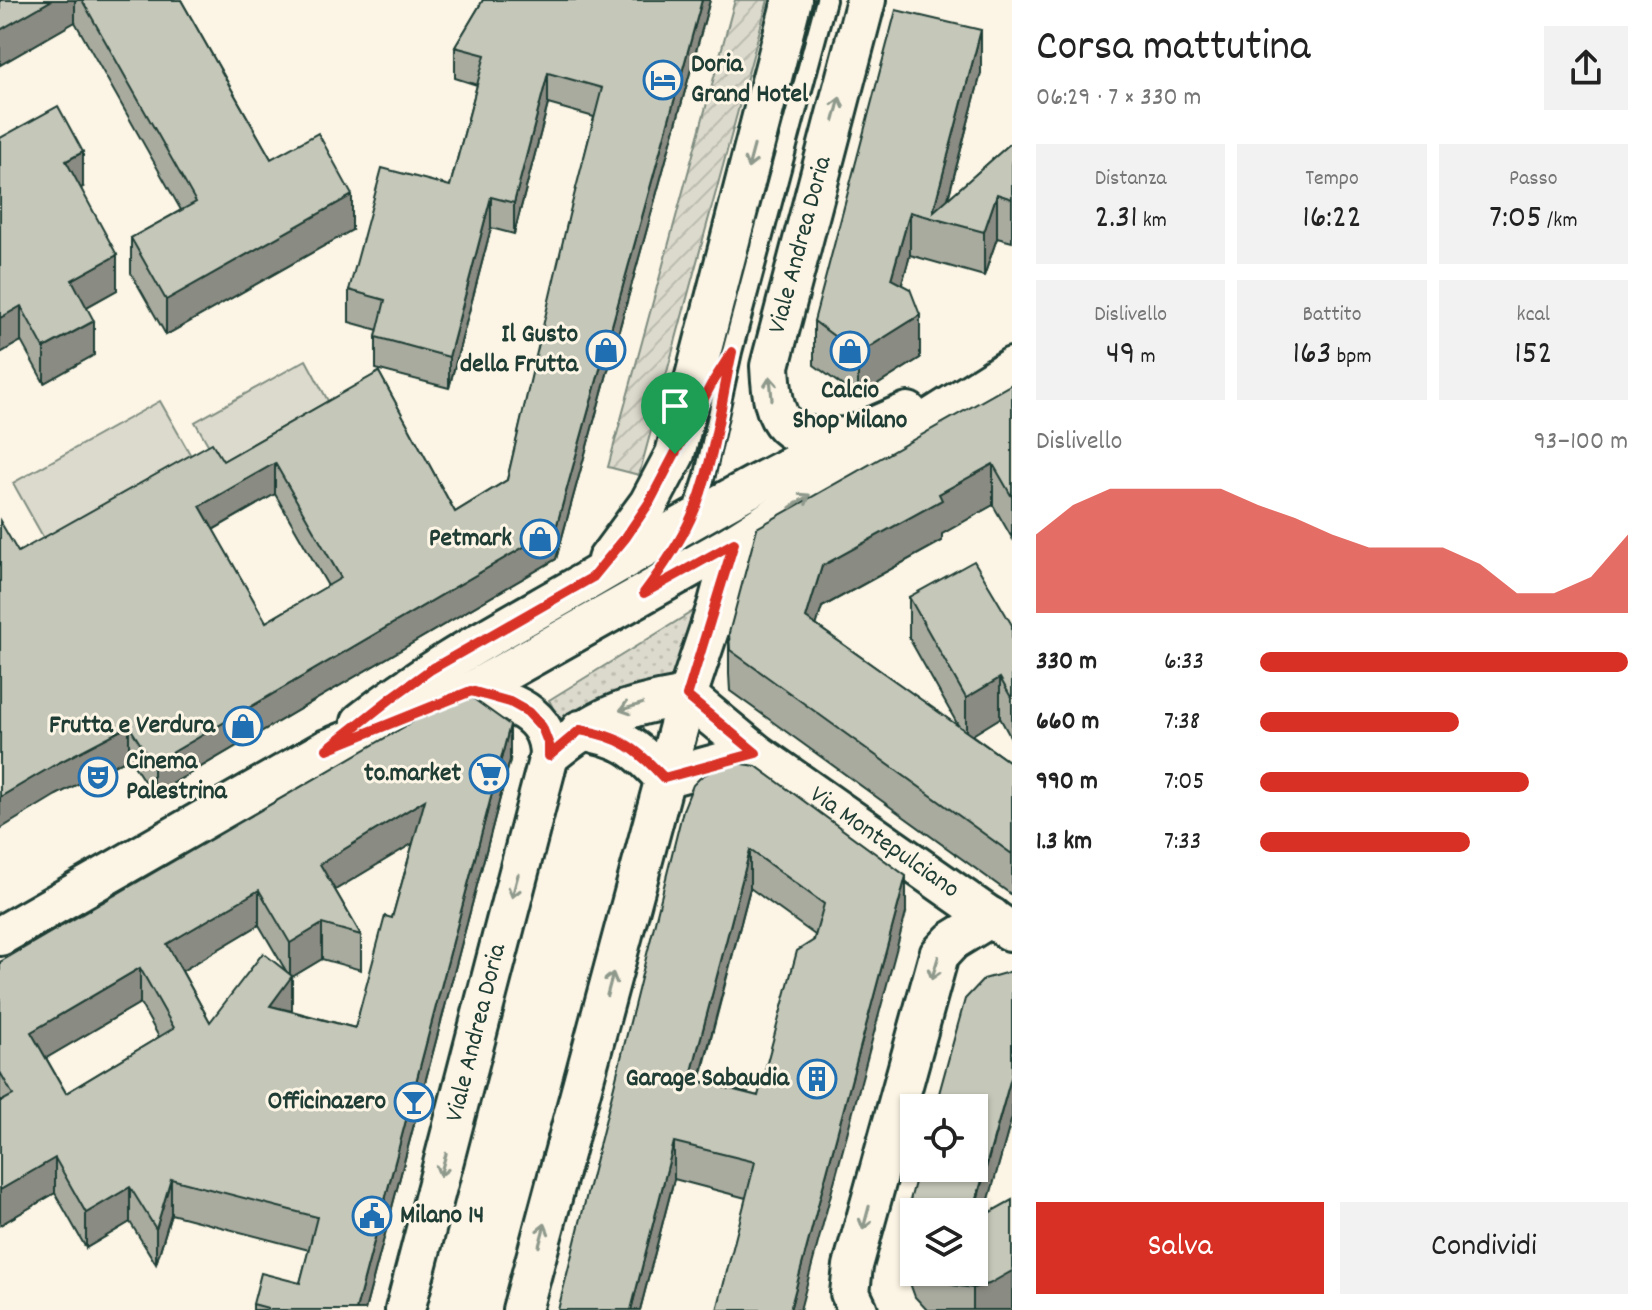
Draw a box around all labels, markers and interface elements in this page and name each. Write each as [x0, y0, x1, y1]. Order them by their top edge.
text: Corsa mattutina [1036, 18, 1310, 81]
button: share [1544, 26, 1628, 110]
place label: Doria Grand Hotel [691, 47, 809, 114]
hotel icon: Doria Grand Hotel [642, 59, 684, 101]
text: 06:29 · 7 × 330 m [1036, 80, 1201, 117]
one-way arrow [831, 97, 846, 123]
one-way arrow [743, 143, 758, 169]
street label: Viale Andrea Doria [760, 151, 843, 338]
text: Distanza [1095, 164, 1167, 195]
text: Tempo [1305, 164, 1359, 195]
text: Passo [1509, 164, 1558, 195]
text: 2.31 [1095, 195, 1138, 244]
text: 16:22 [1302, 195, 1362, 244]
text: 7:05 [1489, 195, 1542, 244]
text: km [1138, 206, 1167, 237]
text: /km [1542, 206, 1578, 237]
text: Dislivello [1094, 300, 1167, 331]
text: Battito [1303, 300, 1361, 331]
text: kcal [1517, 300, 1550, 331]
place label: Il Gusto della Frutta [460, 317, 579, 384]
shop icon: Il Gusto della Frutta [585, 329, 627, 371]
shop icon: Calcio Shop Milano [829, 330, 871, 372]
text: 49 [1106, 331, 1135, 380]
text: 163 [1292, 331, 1332, 380]
text: 152 [1514, 331, 1552, 380]
text: m [1135, 342, 1156, 373]
text: bpm [1332, 342, 1372, 373]
pin [641, 372, 709, 454]
place label: Calcio Shop Milano [793, 373, 908, 440]
one-way arrow [764, 376, 779, 402]
icon: arrive [653, 384, 697, 428]
text: Dislivello [1036, 424, 1122, 461]
text: 93–100 m [1534, 424, 1628, 461]
one-way arrow [788, 493, 811, 509]
shop icon: Petmark [519, 518, 561, 560]
place label: Petmark [429, 521, 512, 558]
text: 330 m [1036, 644, 1097, 681]
text: 6:33 [1164, 644, 1204, 681]
one-way arrow [619, 700, 645, 715]
text: 660 m [1036, 704, 1099, 741]
text: 7:38 [1164, 704, 1200, 741]
shop icon: Frutta e Verdura [222, 705, 264, 747]
place label: Frutta e Verdura [49, 708, 216, 745]
place label: Cinema Palestrina [126, 744, 228, 811]
supermarket icon: to.market [468, 753, 510, 795]
theatre icon: Cinema Palestrina [77, 756, 119, 798]
place label: to.market [364, 756, 461, 793]
text: 990 m [1036, 764, 1098, 801]
text: 7:05 [1164, 764, 1204, 801]
street label: Via Montepulciano [801, 777, 967, 909]
text: 1.3 km [1036, 824, 1092, 861]
text: 7:33 [1164, 824, 1201, 861]
one-way arrow [506, 873, 521, 899]
street label: Viale Andrea Doria [437, 939, 517, 1126]
one-way arrow [927, 954, 942, 980]
one-way arrow [603, 971, 618, 997]
building icon: Garage Sabaudia [796, 1058, 838, 1100]
place label: Garage Sabaudia [626, 1061, 790, 1098]
bar icon: Officinazero [393, 1081, 435, 1123]
place label: Officinazero [267, 1084, 386, 1121]
map controls [900, 1094, 988, 1286]
button: locate [900, 1094, 988, 1182]
one-way arrow [434, 1152, 449, 1177]
public building icon: Milano 14 [351, 1195, 393, 1237]
place label: Milano 14 [400, 1198, 484, 1235]
button: layers [900, 1198, 988, 1286]
button: Salva [1036, 1202, 1324, 1294]
button: Condividi [1340, 1202, 1628, 1294]
one-way arrow [858, 1205, 873, 1231]
one-way arrow [536, 1222, 551, 1248]

